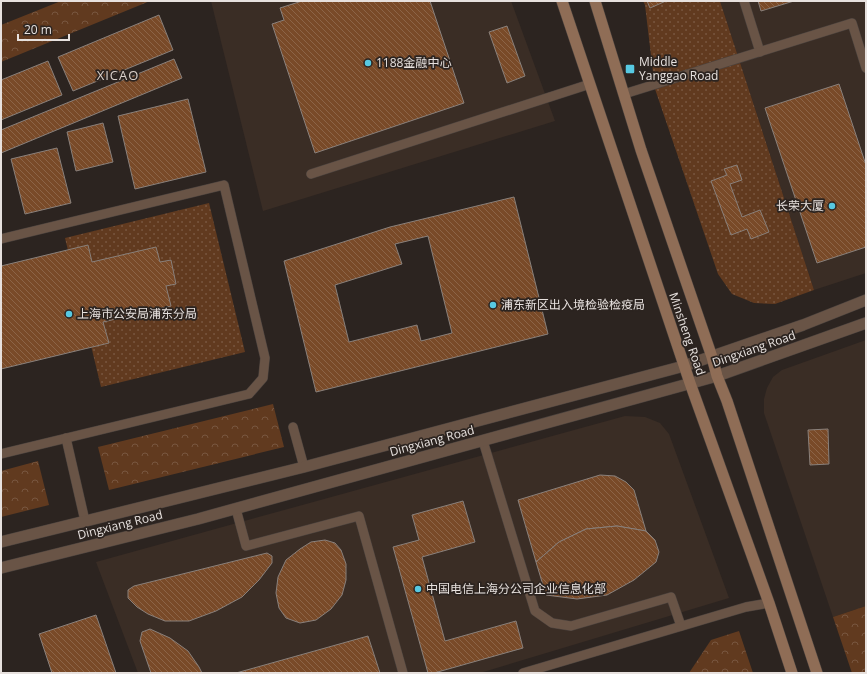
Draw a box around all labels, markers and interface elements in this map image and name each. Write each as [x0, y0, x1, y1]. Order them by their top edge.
scale bar [18, 16, 69, 42]
text: 20 m [24, 21, 52, 38]
place label: Middle Yanggao Road [639, 53, 718, 84]
place label: 1188金融中心 [376, 54, 451, 71]
marker: 1188金融中心 [363, 58, 373, 68]
marker: Middle Yanggao Road [624, 63, 636, 75]
district label: XICAO [97, 66, 139, 84]
place label: 长荣大厦 [776, 197, 824, 214]
marker: 长荣大厦 [827, 201, 837, 211]
street label: Minsheng Road [665, 290, 710, 378]
place label: 浦东新区出入境检验检疫局 [501, 296, 645, 313]
marker: 浦东新区出入境检验检疫局 [488, 300, 498, 310]
place label: 上海市公安局浦东分局 [77, 305, 197, 322]
marker: 上海市公安局浦东分局 [64, 309, 74, 319]
street label: Dingxiang Road [710, 326, 798, 371]
street label: Dingxiang Road [388, 421, 476, 460]
street label: Dingxiang Road [76, 506, 164, 543]
place label: 中国电信上海分公司企业信息化部 [426, 580, 606, 597]
marker: 中国电信上海分公司企业信息化部 [413, 584, 423, 594]

